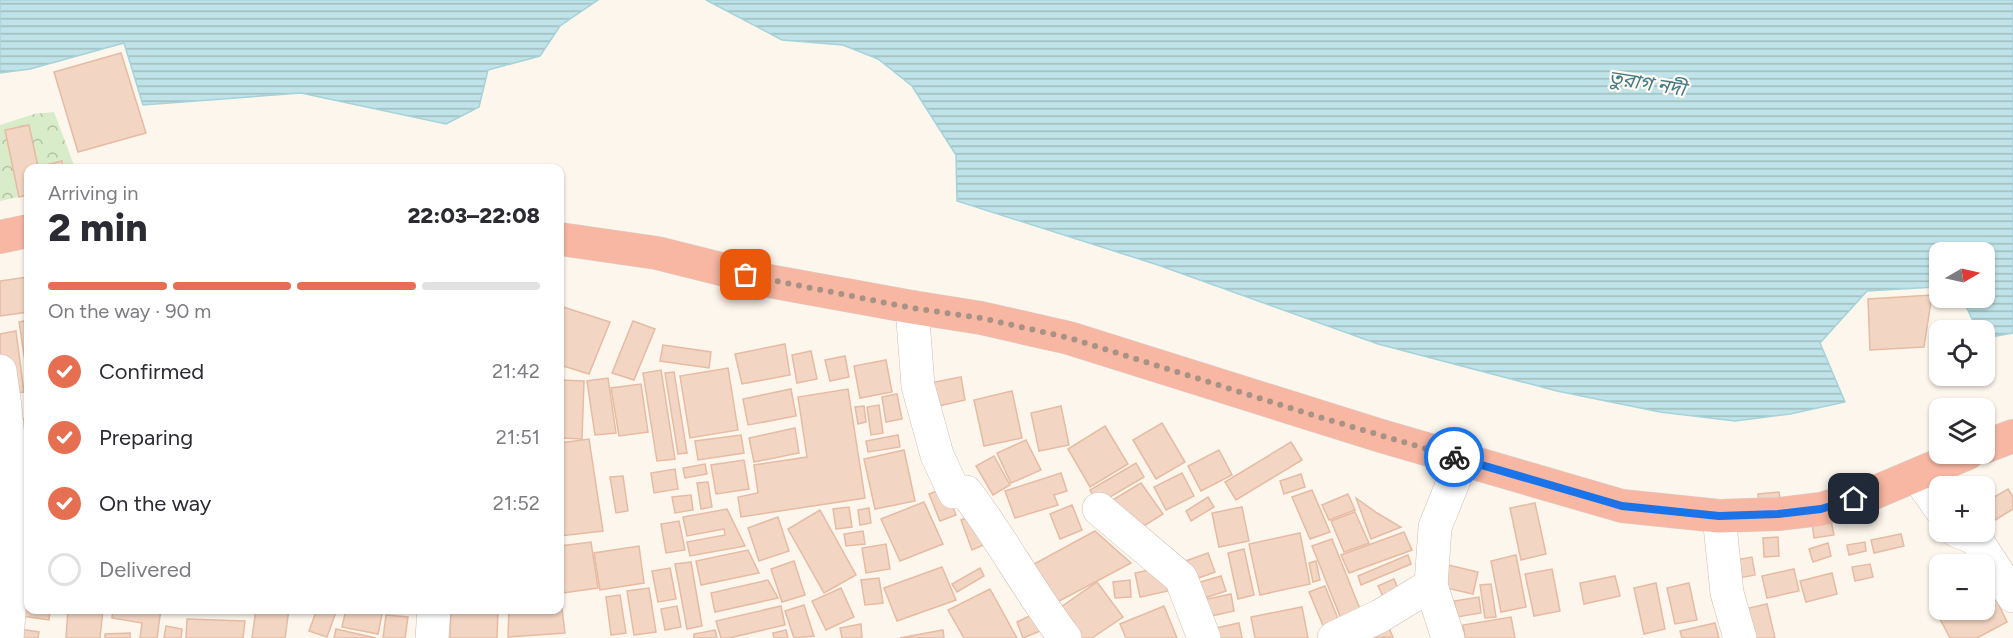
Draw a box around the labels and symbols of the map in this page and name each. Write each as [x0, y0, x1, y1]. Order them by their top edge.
water label: তুরাগ নদী [1607, 65, 1691, 102]
north arrow [1929, 242, 1995, 308]
pin [720, 249, 771, 300]
courier [1424, 427, 1484, 487]
pin [1828, 473, 1879, 524]

